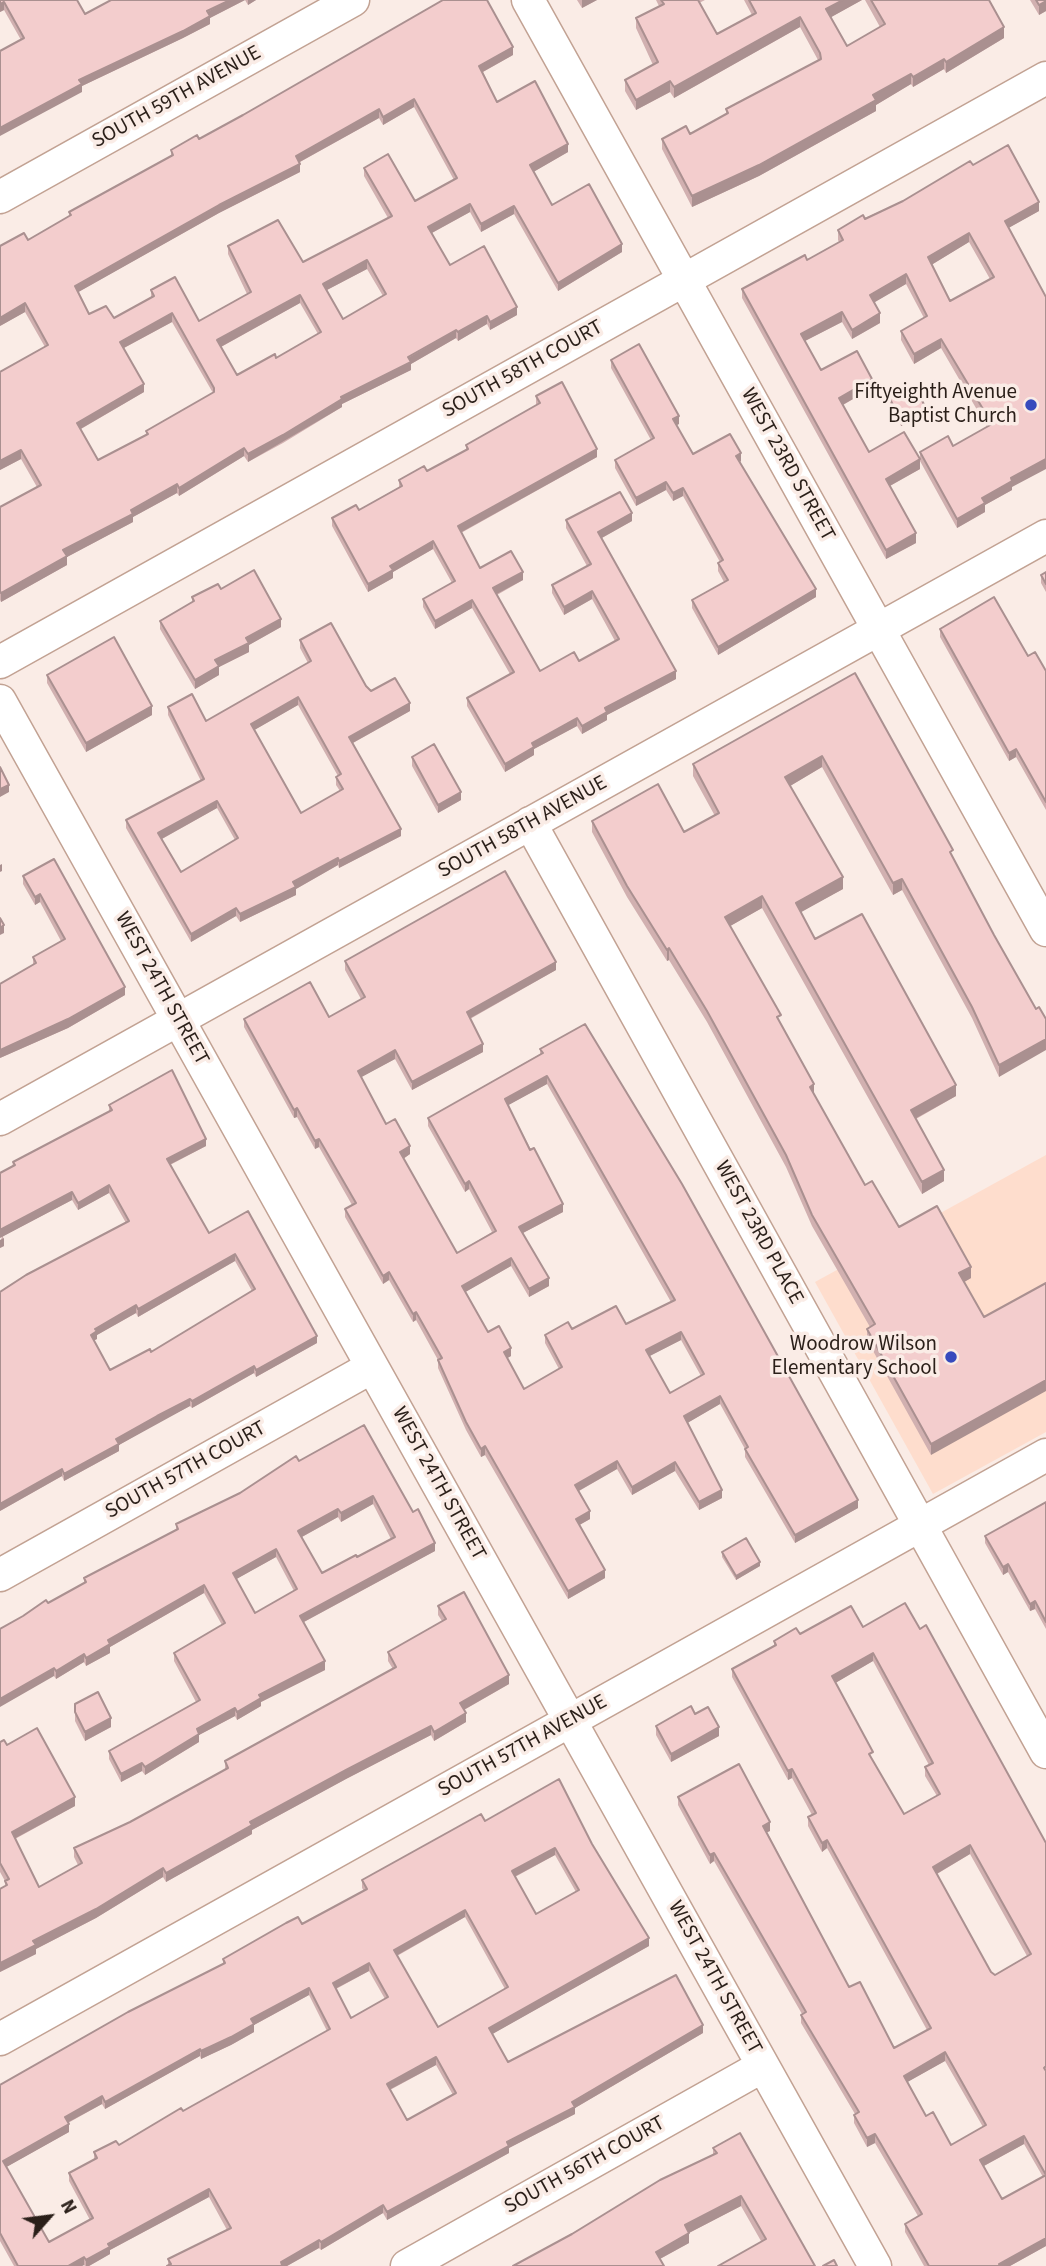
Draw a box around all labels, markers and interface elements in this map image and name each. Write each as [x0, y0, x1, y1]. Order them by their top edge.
street label: SOUTH 59TH AVENUE [88, 41, 266, 155]
street label: SOUTH 58TH COURT [438, 315, 608, 425]
place label: Fiftyeighth Avenue Baptist Church [854, 380, 1017, 430]
street label: WEST 23RD STREET [734, 384, 840, 546]
marker: Fiftyeighth Avenue Baptist Church [1023, 397, 1039, 413]
street label: SOUTH 58TH AVENUE [434, 771, 612, 885]
street label: WEST 24TH STREET [108, 908, 214, 1070]
street label: WEST 23RD PLACE [708, 1157, 808, 1309]
place label: Woodrow Wilson Elementary School [771, 1332, 937, 1382]
marker: Woodrow Wilson Elementary School [943, 1349, 959, 1365]
street label: WEST 24TH STREET [385, 1403, 491, 1565]
street label: SOUTH 57TH COURT [101, 1416, 271, 1526]
street label: SOUTH 57TH AVENUE [434, 1690, 612, 1804]
street label: WEST 24TH STREET [661, 1897, 767, 2059]
street label: SOUTH 56TH COURT [500, 2111, 670, 2221]
north arrow [14, 2182, 84, 2252]
text: N [53, 2195, 83, 2219]

